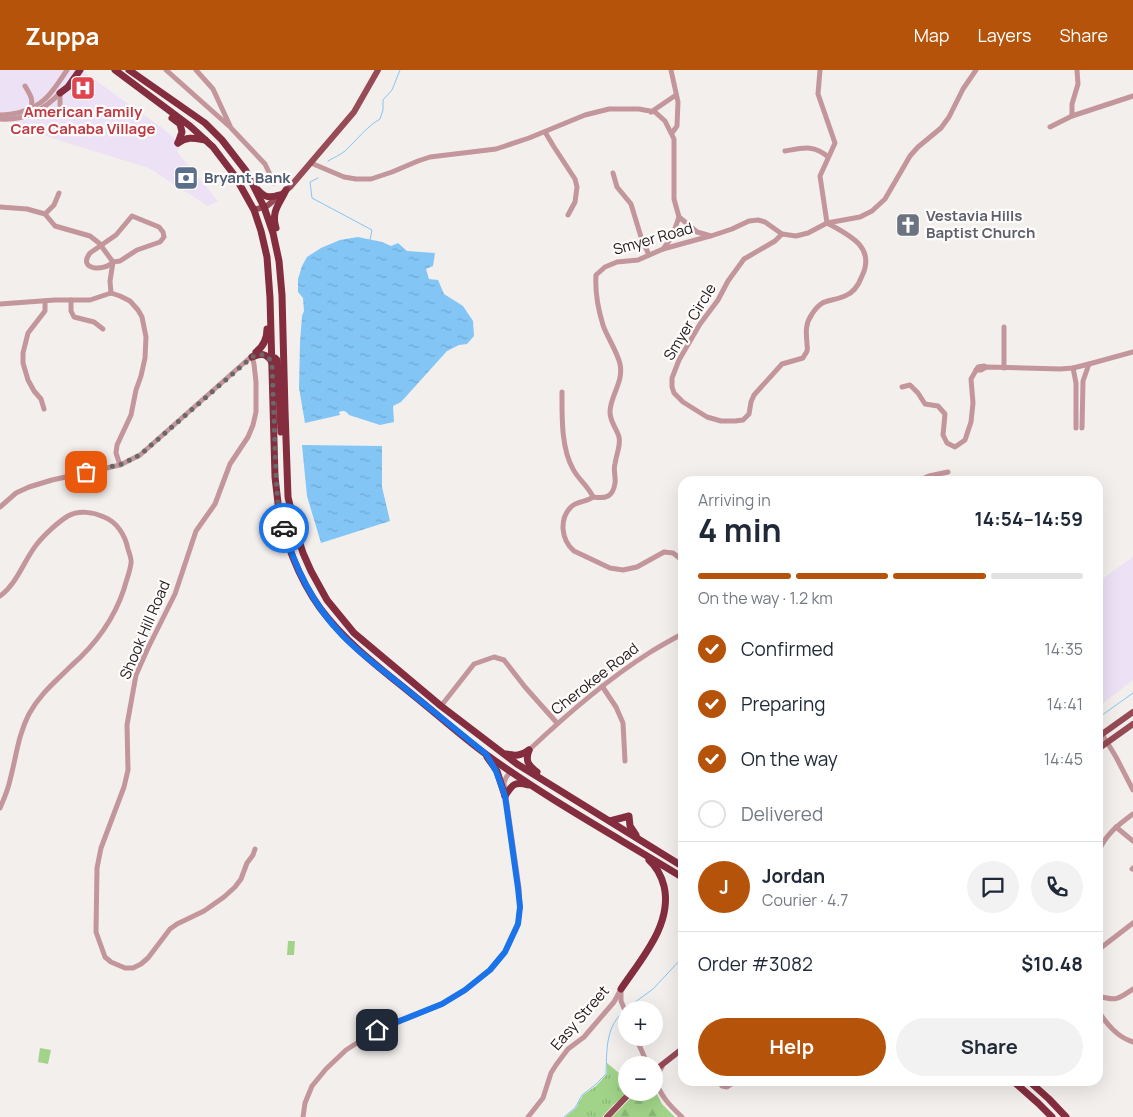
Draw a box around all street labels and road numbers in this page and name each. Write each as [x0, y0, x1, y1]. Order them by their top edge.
street label: Smyer Road [611, 217, 695, 260]
street label: Smyer Circle [658, 279, 721, 364]
street label: Shook Hill Road [114, 577, 175, 683]
street label: Cherokee Road [546, 638, 643, 719]
street label: Easy Street [546, 981, 614, 1055]

